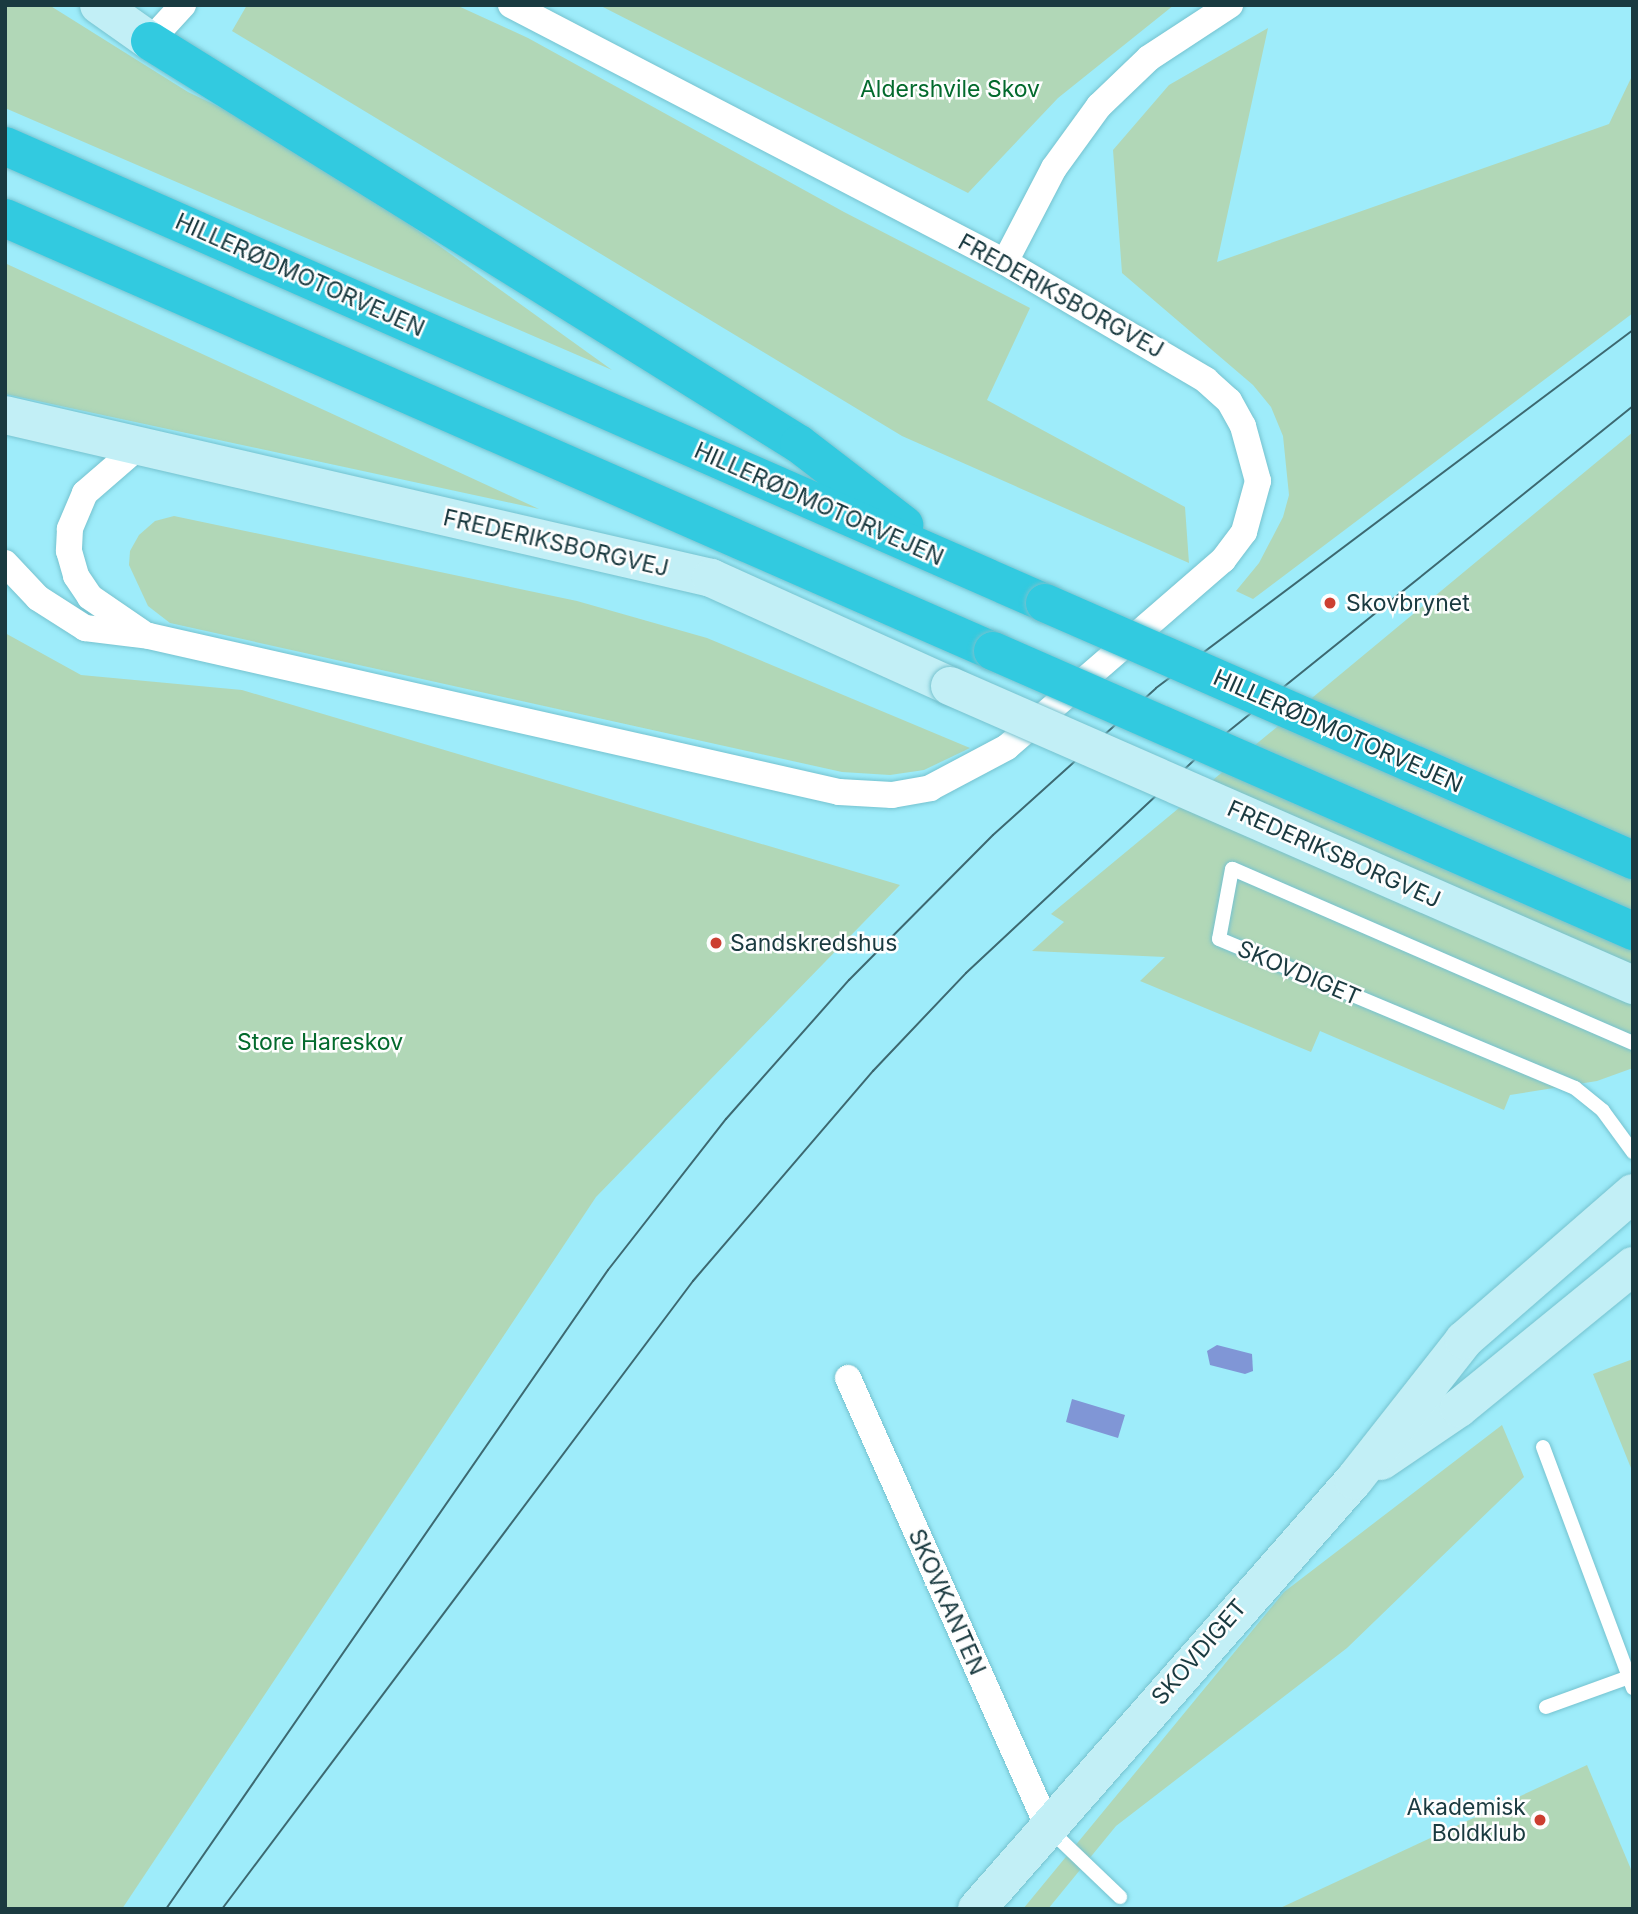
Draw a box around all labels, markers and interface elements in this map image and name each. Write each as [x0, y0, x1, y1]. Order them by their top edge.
park label: Aldershvile Skov [860, 75, 1040, 103]
street label: HILLERØDMOTORVEJEN [171, 208, 429, 342]
street label: FREDERIKSBORGVEJ [954, 228, 1168, 364]
street label: HILLERØDMOTORVEJEN [690, 437, 948, 571]
street label: FREDERIKSBORGVEJ [441, 504, 671, 582]
place label: Skovbrynet [1346, 589, 1470, 617]
marker: Skovbrynet [1320, 593, 1340, 613]
street label: HILLERØDMOTORVEJEN [1209, 664, 1467, 798]
street label: FREDERIKSBORGVEJ [1223, 795, 1445, 913]
place label: Sandskredshus [730, 929, 897, 957]
marker: Sandskredshus [708, 935, 724, 951]
street label: SKOVDIGET [1233, 935, 1365, 1011]
park label: Store Hareskov [237, 1028, 403, 1056]
street label: SKOVKANTEN [903, 1525, 991, 1679]
street label: SKOVDIGET [1146, 1594, 1252, 1710]
place label: Akademisk Boldklub [1407, 1793, 1526, 1847]
marker: Akademisk Boldklub [1532, 1812, 1548, 1828]

